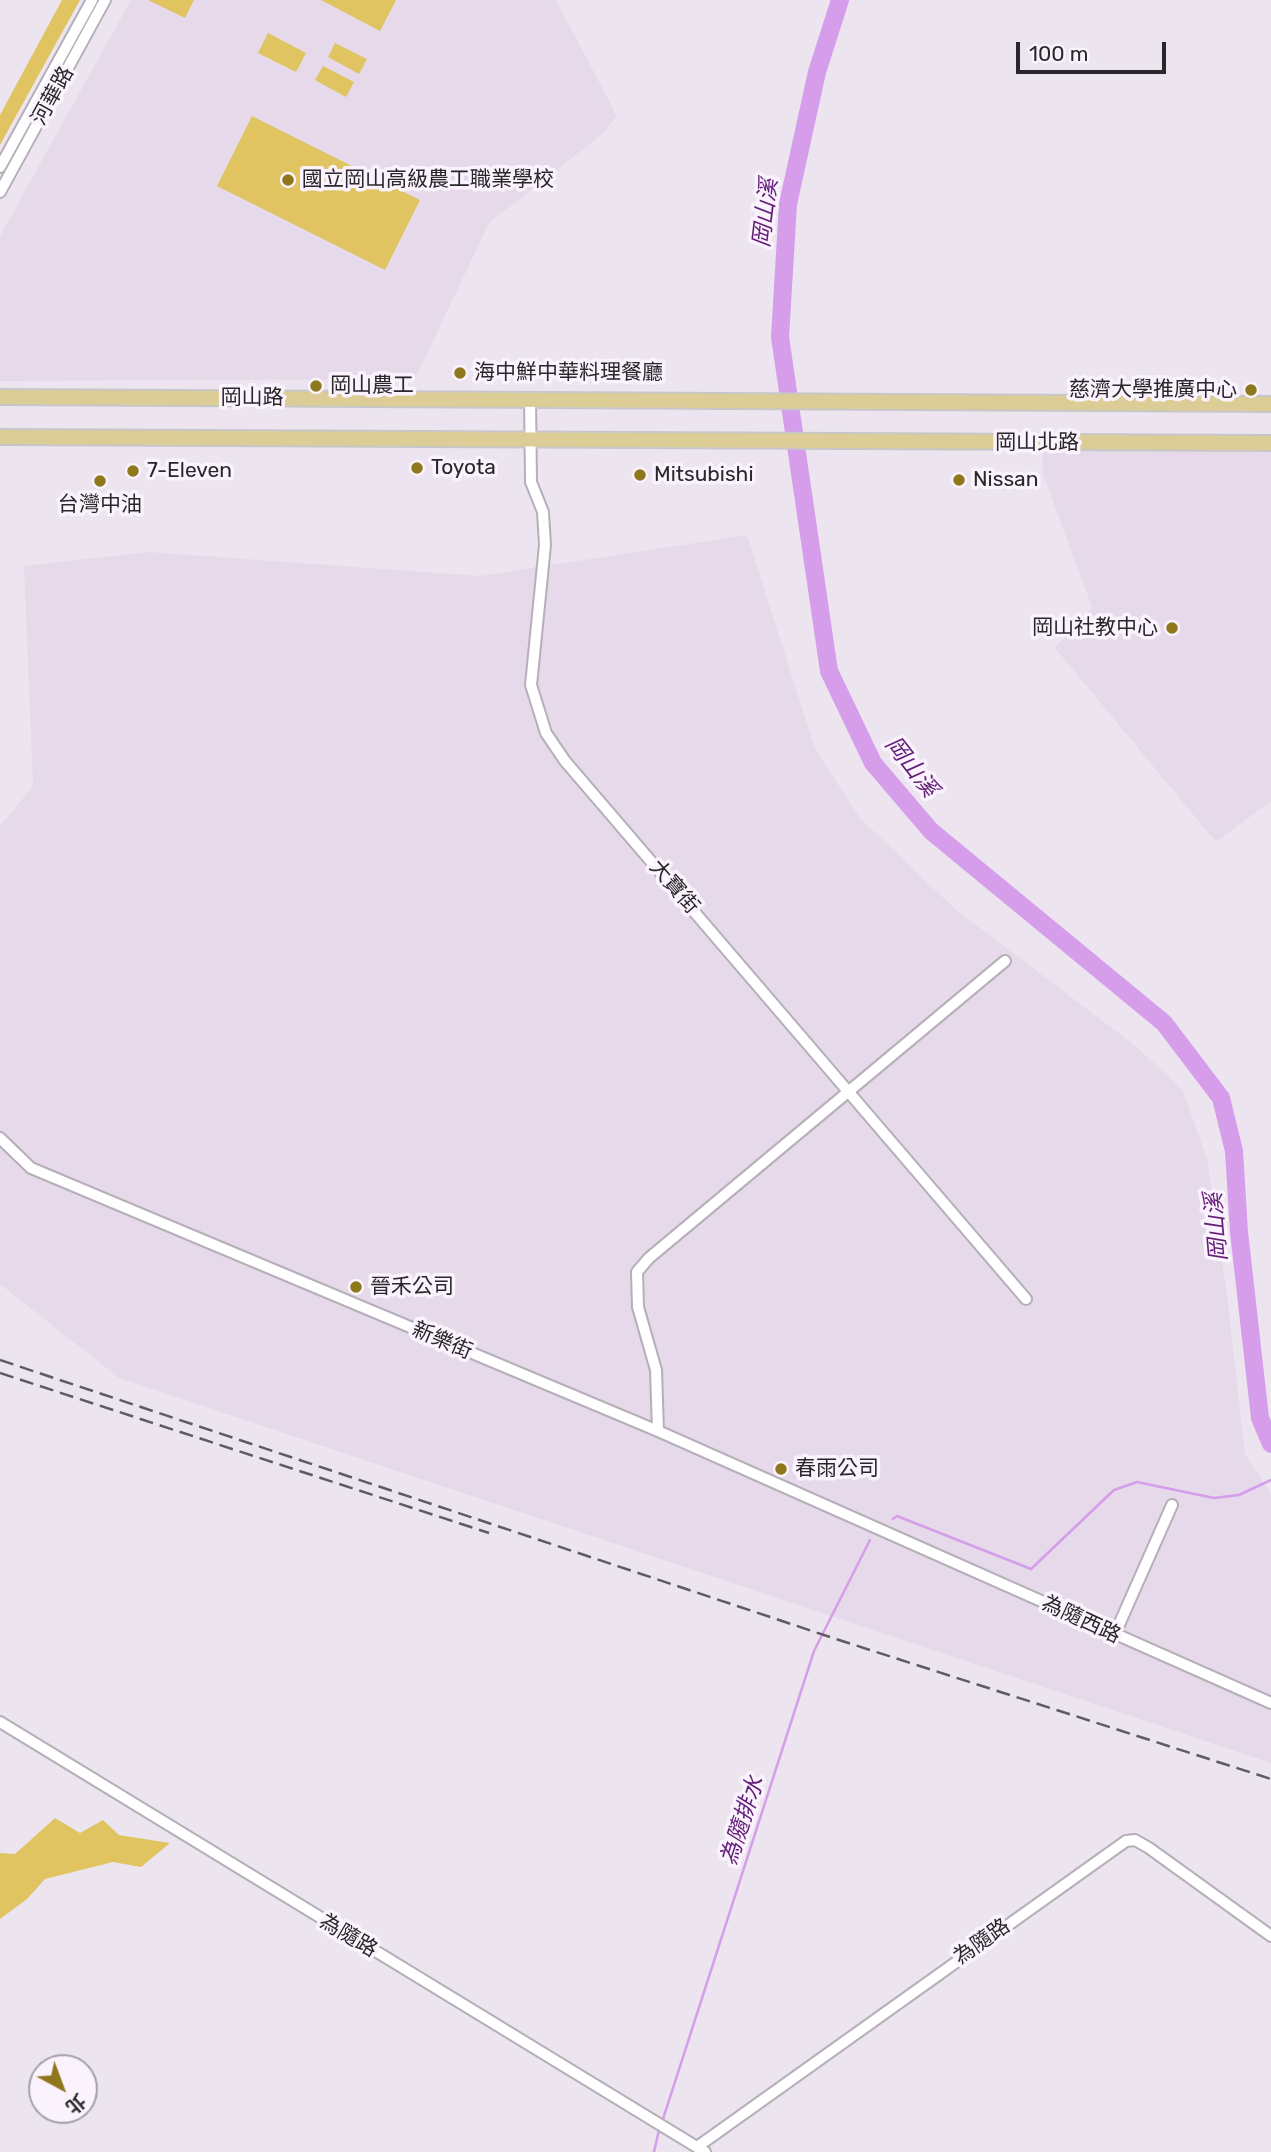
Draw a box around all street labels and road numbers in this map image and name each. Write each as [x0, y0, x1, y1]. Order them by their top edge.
street label: 河華路 [27, 62, 79, 130]
street label: 岡山路 [221, 385, 283, 411]
street label: 岡山北路 [995, 430, 1079, 456]
street label: 大寶街 [644, 855, 704, 919]
street label: 新樂街 [408, 1317, 476, 1365]
street label: 為隨西路 [1038, 1591, 1124, 1649]
street label: 為隨路 [315, 1909, 381, 1963]
street label: 為隨路 [949, 1914, 1015, 1970]

